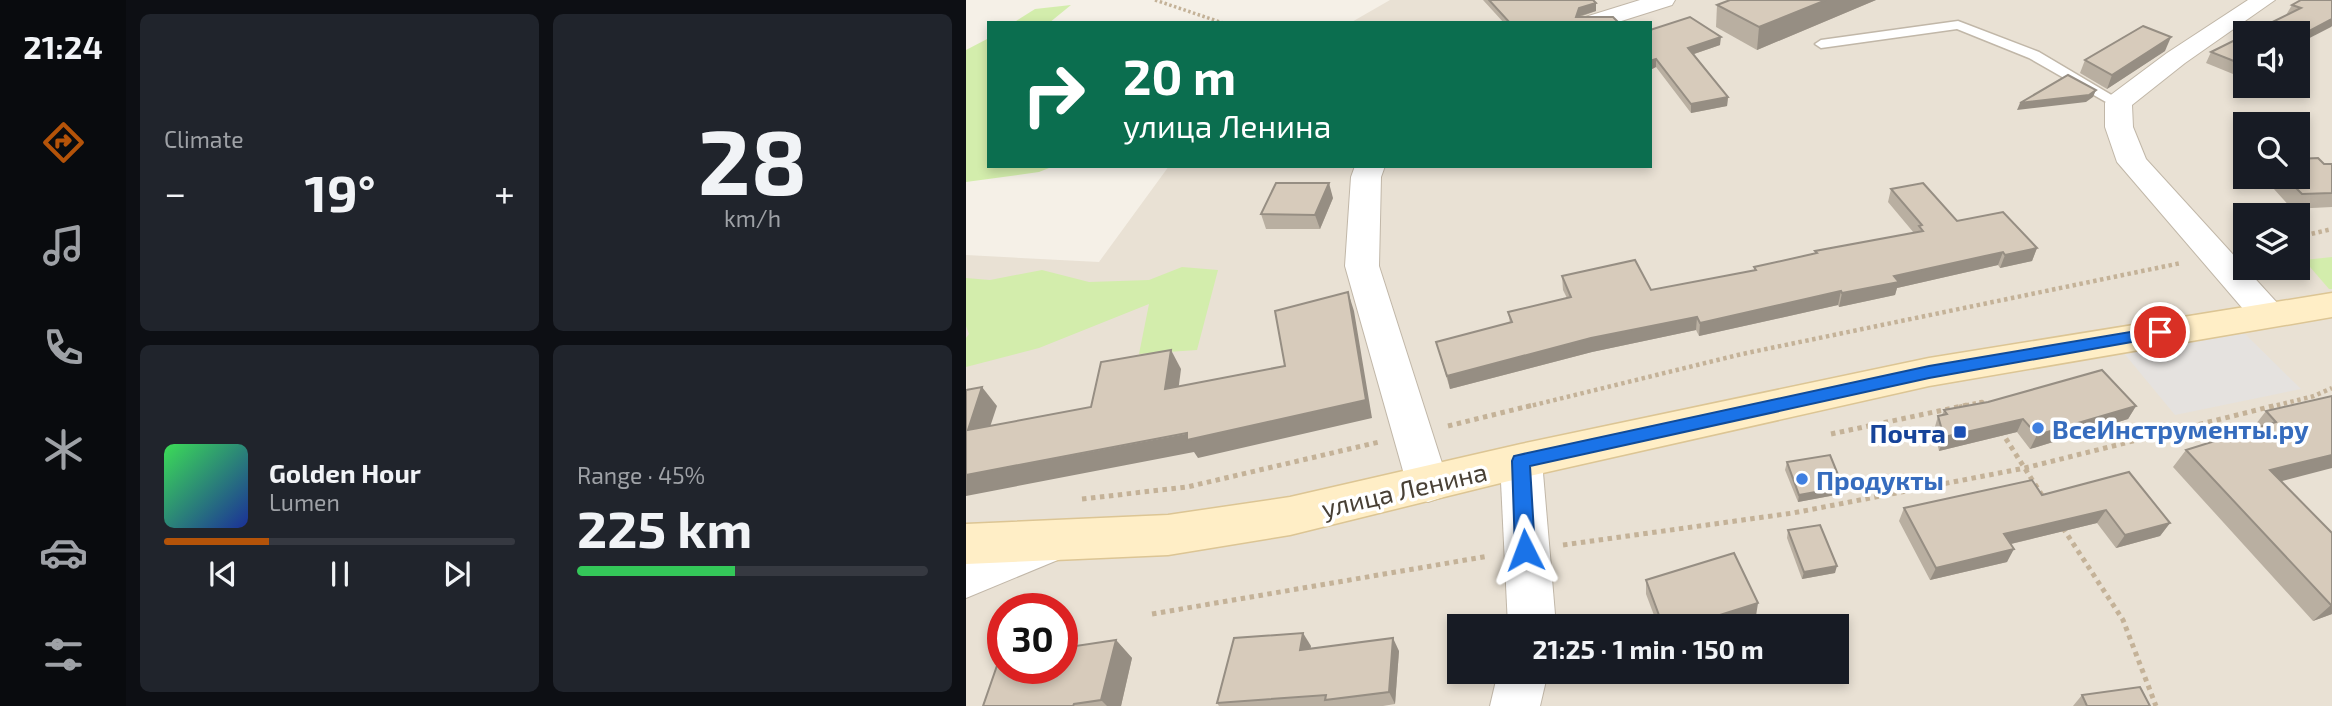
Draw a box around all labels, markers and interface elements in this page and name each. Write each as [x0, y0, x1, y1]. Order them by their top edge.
map controls [2233, 21, 2310, 280]
button: sound [2233, 21, 2310, 98]
text: 21:24 [23, 27, 103, 65]
text: 20 m [1123, 46, 1236, 105]
icon: right [1008, 49, 1099, 140]
text: 28 [698, 104, 807, 213]
text: улица Ленина [1123, 106, 1331, 144]
button: search [2233, 112, 2310, 189]
icon: directions [39, 118, 88, 167]
text: Climate [164, 125, 244, 153]
text: 19° [305, 160, 376, 222]
text: − [164, 169, 186, 215]
text: + [494, 169, 515, 215]
button: layers [2233, 203, 2310, 280]
text: km/h [724, 204, 781, 232]
icon: music [39, 221, 88, 270]
pin [2130, 302, 2190, 362]
icon: arrive [2141, 313, 2179, 351]
icon: phone [39, 323, 88, 372]
place label: ВсеИнструменты.ру [2052, 413, 2309, 444]
place label: Почта [1870, 417, 1946, 448]
marker: ВсеИнструменты.ру [2030, 420, 2046, 436]
marker: Почта [1952, 424, 1968, 440]
icon: climate [39, 425, 88, 474]
street label: улица Ленина [1318, 455, 1490, 524]
text: Golden Hour [269, 457, 421, 488]
text: Range · 45% [577, 461, 705, 489]
place label: Продукты [1816, 464, 1944, 495]
marker: Продукты [1794, 471, 1810, 487]
text: Lumen [269, 488, 340, 516]
text: 225 km [577, 496, 752, 558]
position arrow [1488, 513, 1562, 587]
icon: car [39, 528, 88, 577]
icon: previous [204, 555, 242, 593]
icon: pause [321, 555, 359, 593]
icon: next [438, 555, 476, 593]
speed limit sign: 30 [987, 593, 1078, 684]
icon: filters [39, 630, 88, 679]
text: 21:25 · 1 min · 150 m [1532, 633, 1764, 664]

